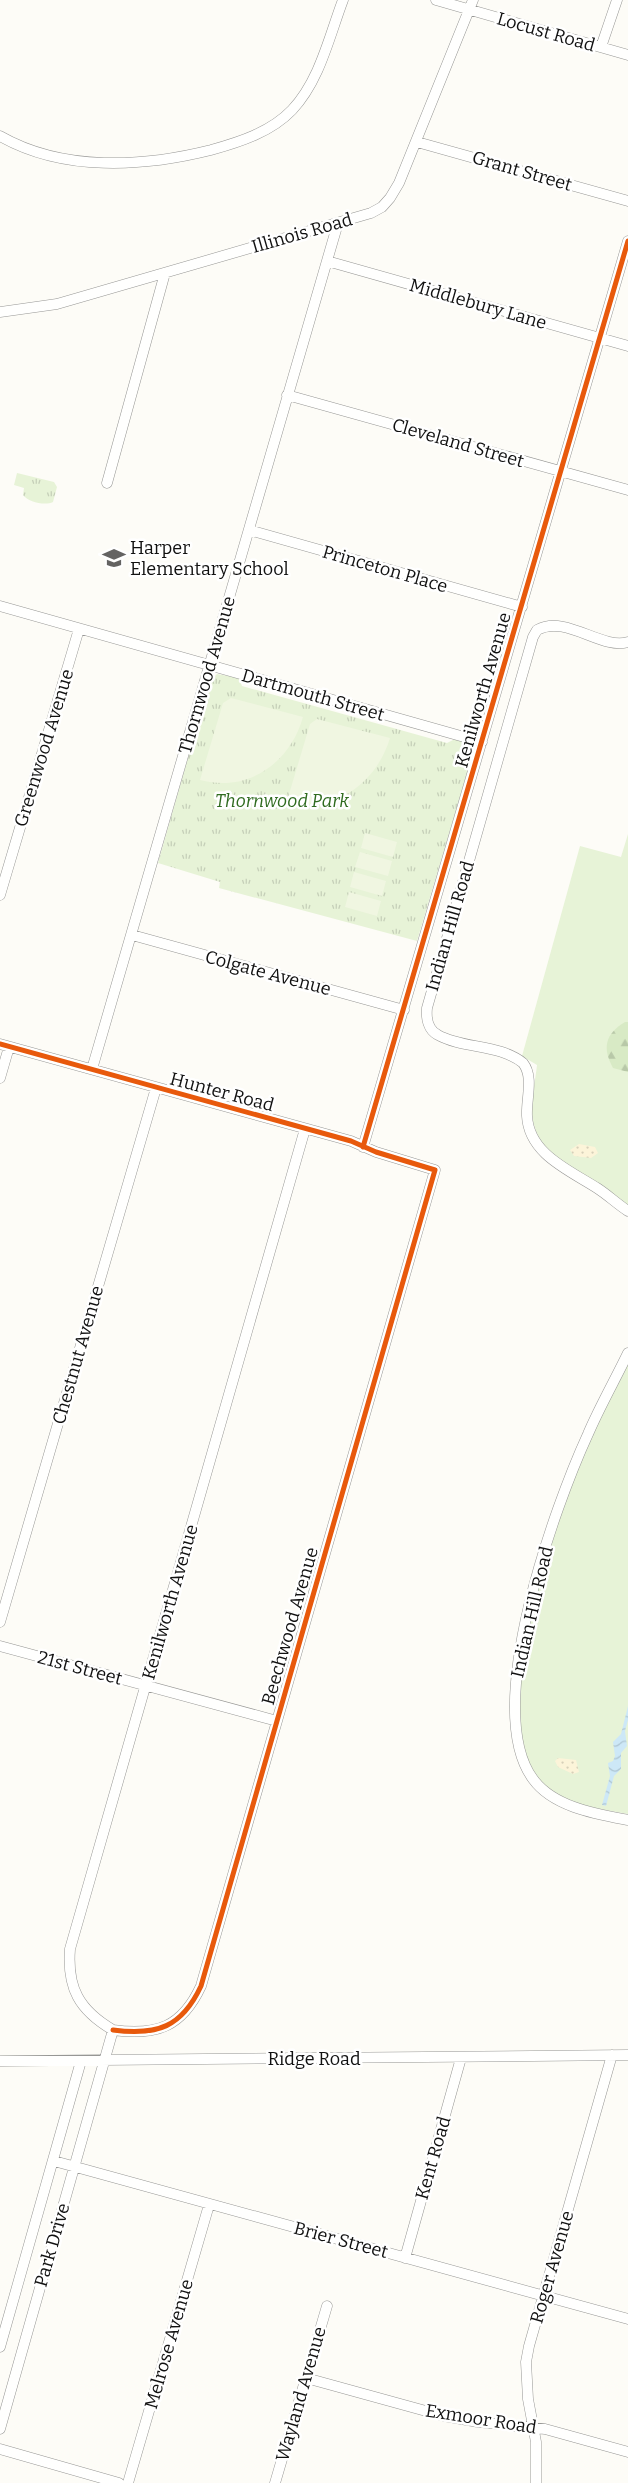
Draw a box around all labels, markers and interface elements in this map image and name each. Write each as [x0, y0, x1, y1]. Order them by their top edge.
street label: Locust Road [494, 7, 598, 57]
street label: Grant Street [470, 146, 575, 196]
street label: Illinois Road [249, 208, 355, 258]
street label: Middlebury Lane [407, 274, 549, 334]
street label: Cleveland Street [390, 414, 527, 472]
place label: Harper Elementary School [130, 537, 289, 580]
street label: Princeton Place [320, 541, 450, 597]
school or university icon: Harper Elementary School [101, 545, 127, 571]
street label: Thornwood Avenue [174, 594, 240, 756]
street label: Kenilworth Avenue [450, 610, 516, 770]
street label: Dartmouth Street [239, 664, 387, 726]
street label: Greenwood Avenue [10, 666, 78, 830]
park label: Thornwood Park [215, 790, 349, 812]
street label: Indian Hill Road [421, 858, 479, 994]
street label: Colgate Avenue [203, 946, 333, 1000]
street label: Hunter Road [168, 1068, 277, 1117]
street label: Chestnut Avenue [48, 1283, 108, 1427]
street label: Kenilworth Avenue [137, 1522, 203, 1682]
street label: Indian Hill Road [506, 1544, 558, 1680]
street label: Beechwood Avenue [257, 1545, 323, 1707]
street label: 21st Street [35, 1646, 125, 1690]
street label: Ridge Road [267, 2048, 361, 2070]
street label: Kent Road [411, 2113, 455, 2202]
street label: Park Drive [30, 2201, 74, 2289]
street label: Roger Avenue [525, 2208, 579, 2326]
street label: Brier Street [292, 2217, 391, 2263]
street label: Melrose Avenue [140, 2277, 198, 2411]
street label: Wayland Avenue [271, 2324, 331, 2464]
street label: Exmoor Road [424, 2399, 538, 2439]

